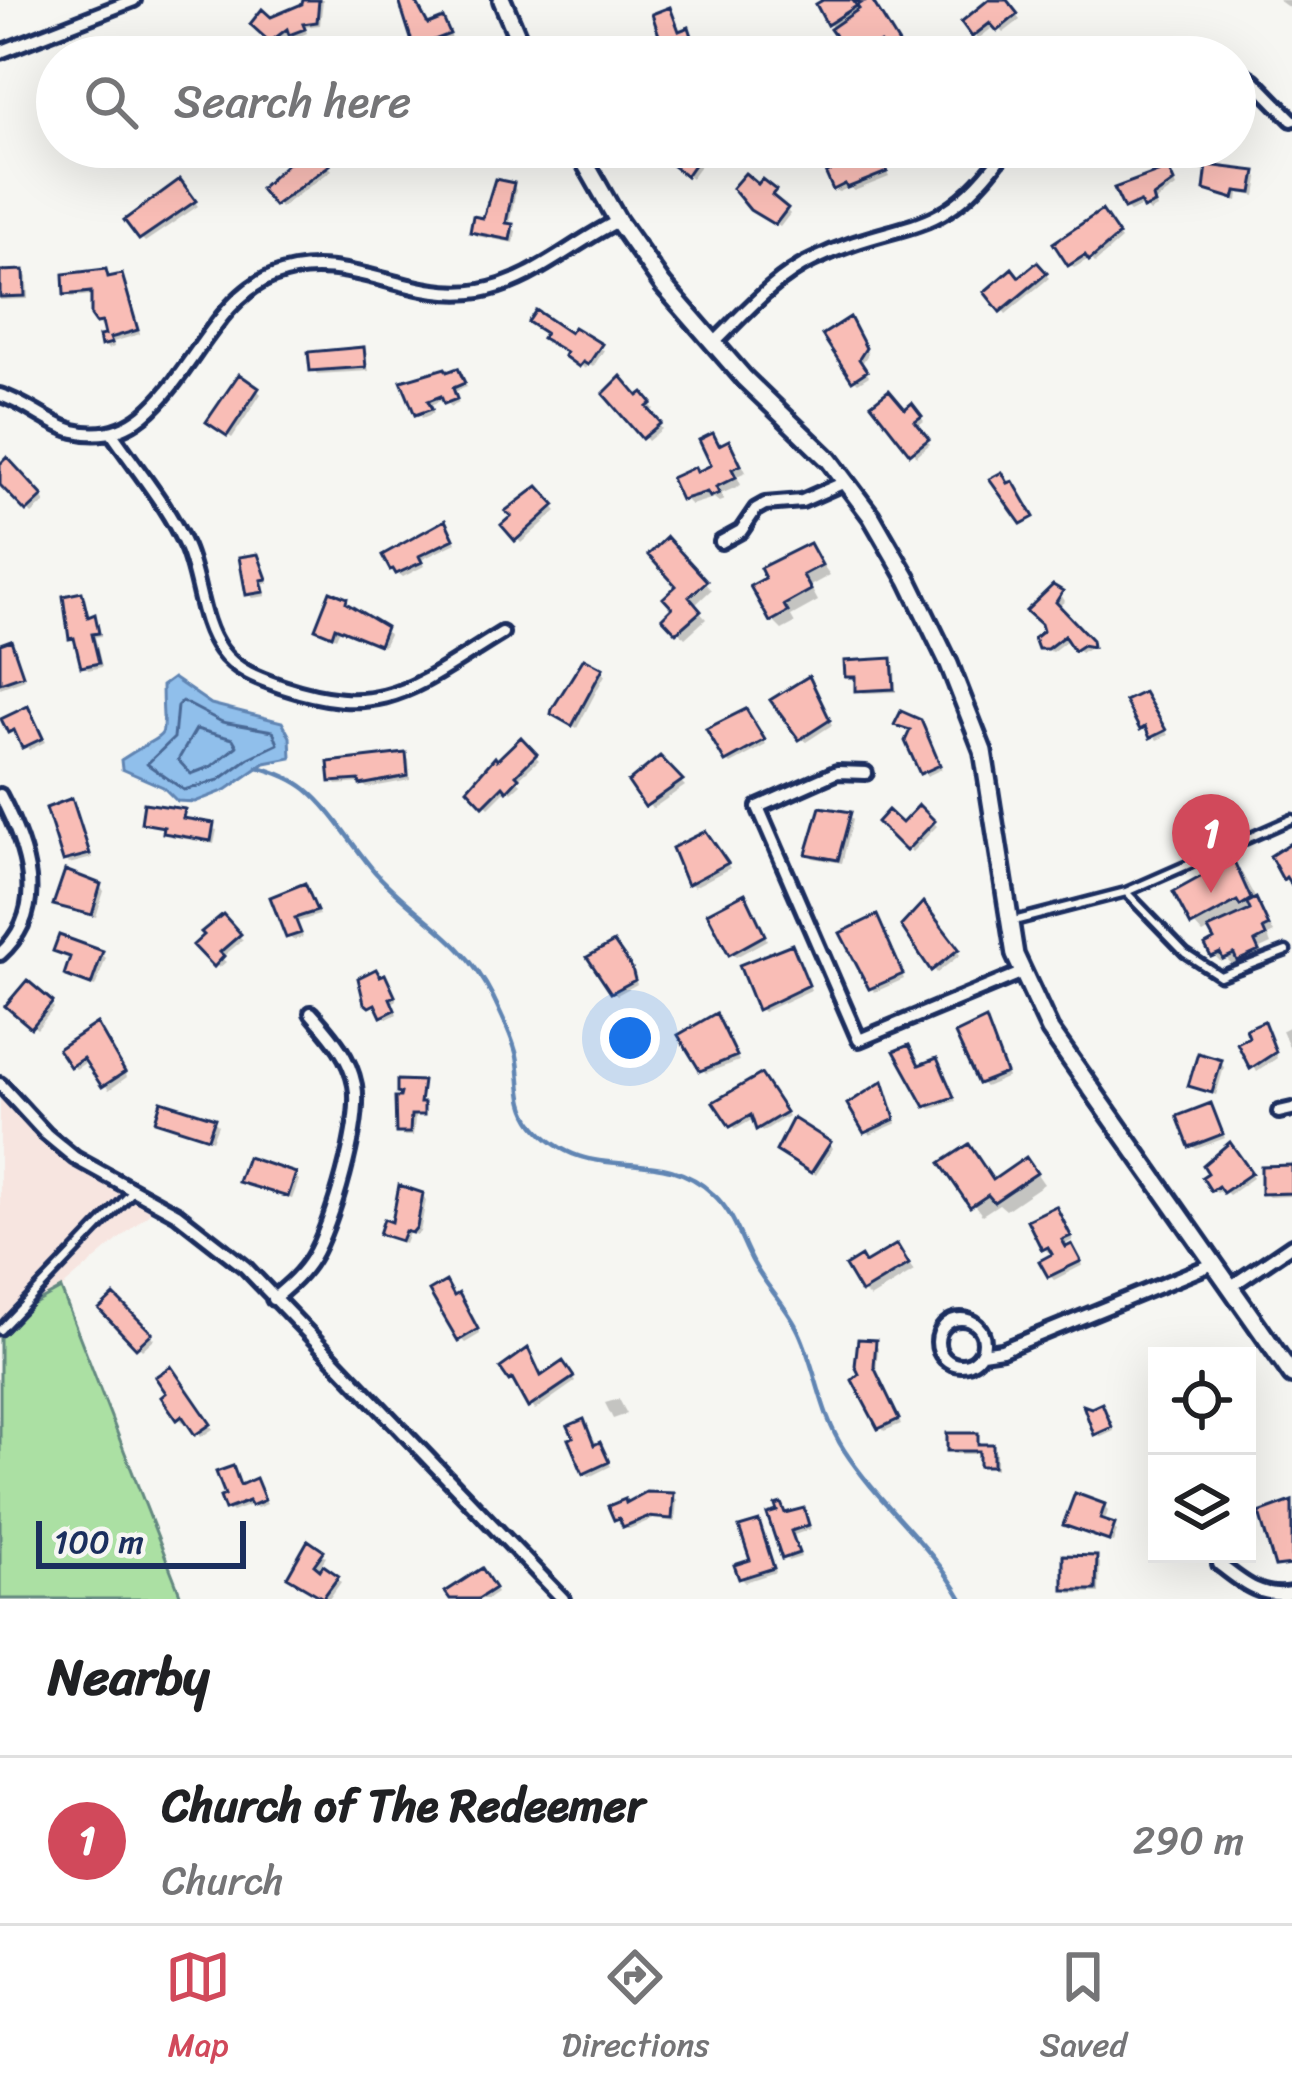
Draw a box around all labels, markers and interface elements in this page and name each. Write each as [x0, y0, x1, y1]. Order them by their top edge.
search box [36, 36, 1256, 168]
text: Search here [174, 62, 411, 142]
icon: search [78, 69, 144, 135]
pin: 1 [1172, 794, 1250, 893]
your location [600, 1008, 660, 1068]
map controls [1148, 1347, 1256, 1563]
button: locate [1148, 1347, 1256, 1455]
button: layers [1148, 1455, 1256, 1563]
text: 100 m [54, 1513, 144, 1571]
scale bar [36, 1515, 246, 1568]
text: Nearby [48, 1632, 209, 1722]
text: Church of The Redeemer [162, 1766, 645, 1846]
text: 1 [79, 1806, 95, 1875]
text: 290 m [1133, 1806, 1244, 1875]
text: Church [162, 1846, 284, 1915]
tab: Map [165, 1944, 231, 2074]
tab: Directions [562, 1944, 709, 2074]
tab: Saved [1040, 1944, 1127, 2074]

